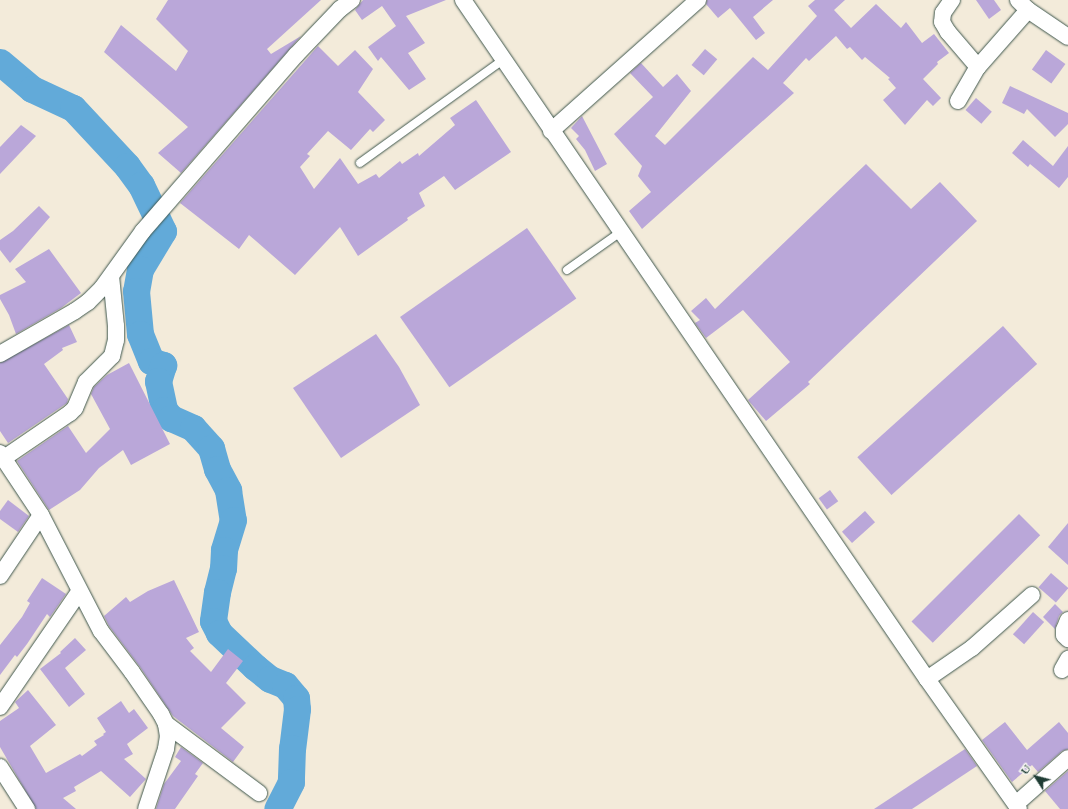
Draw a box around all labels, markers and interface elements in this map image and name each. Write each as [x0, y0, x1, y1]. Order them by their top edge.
north arrow [1016, 757, 1056, 797]
text: U [1017, 762, 1035, 778]

